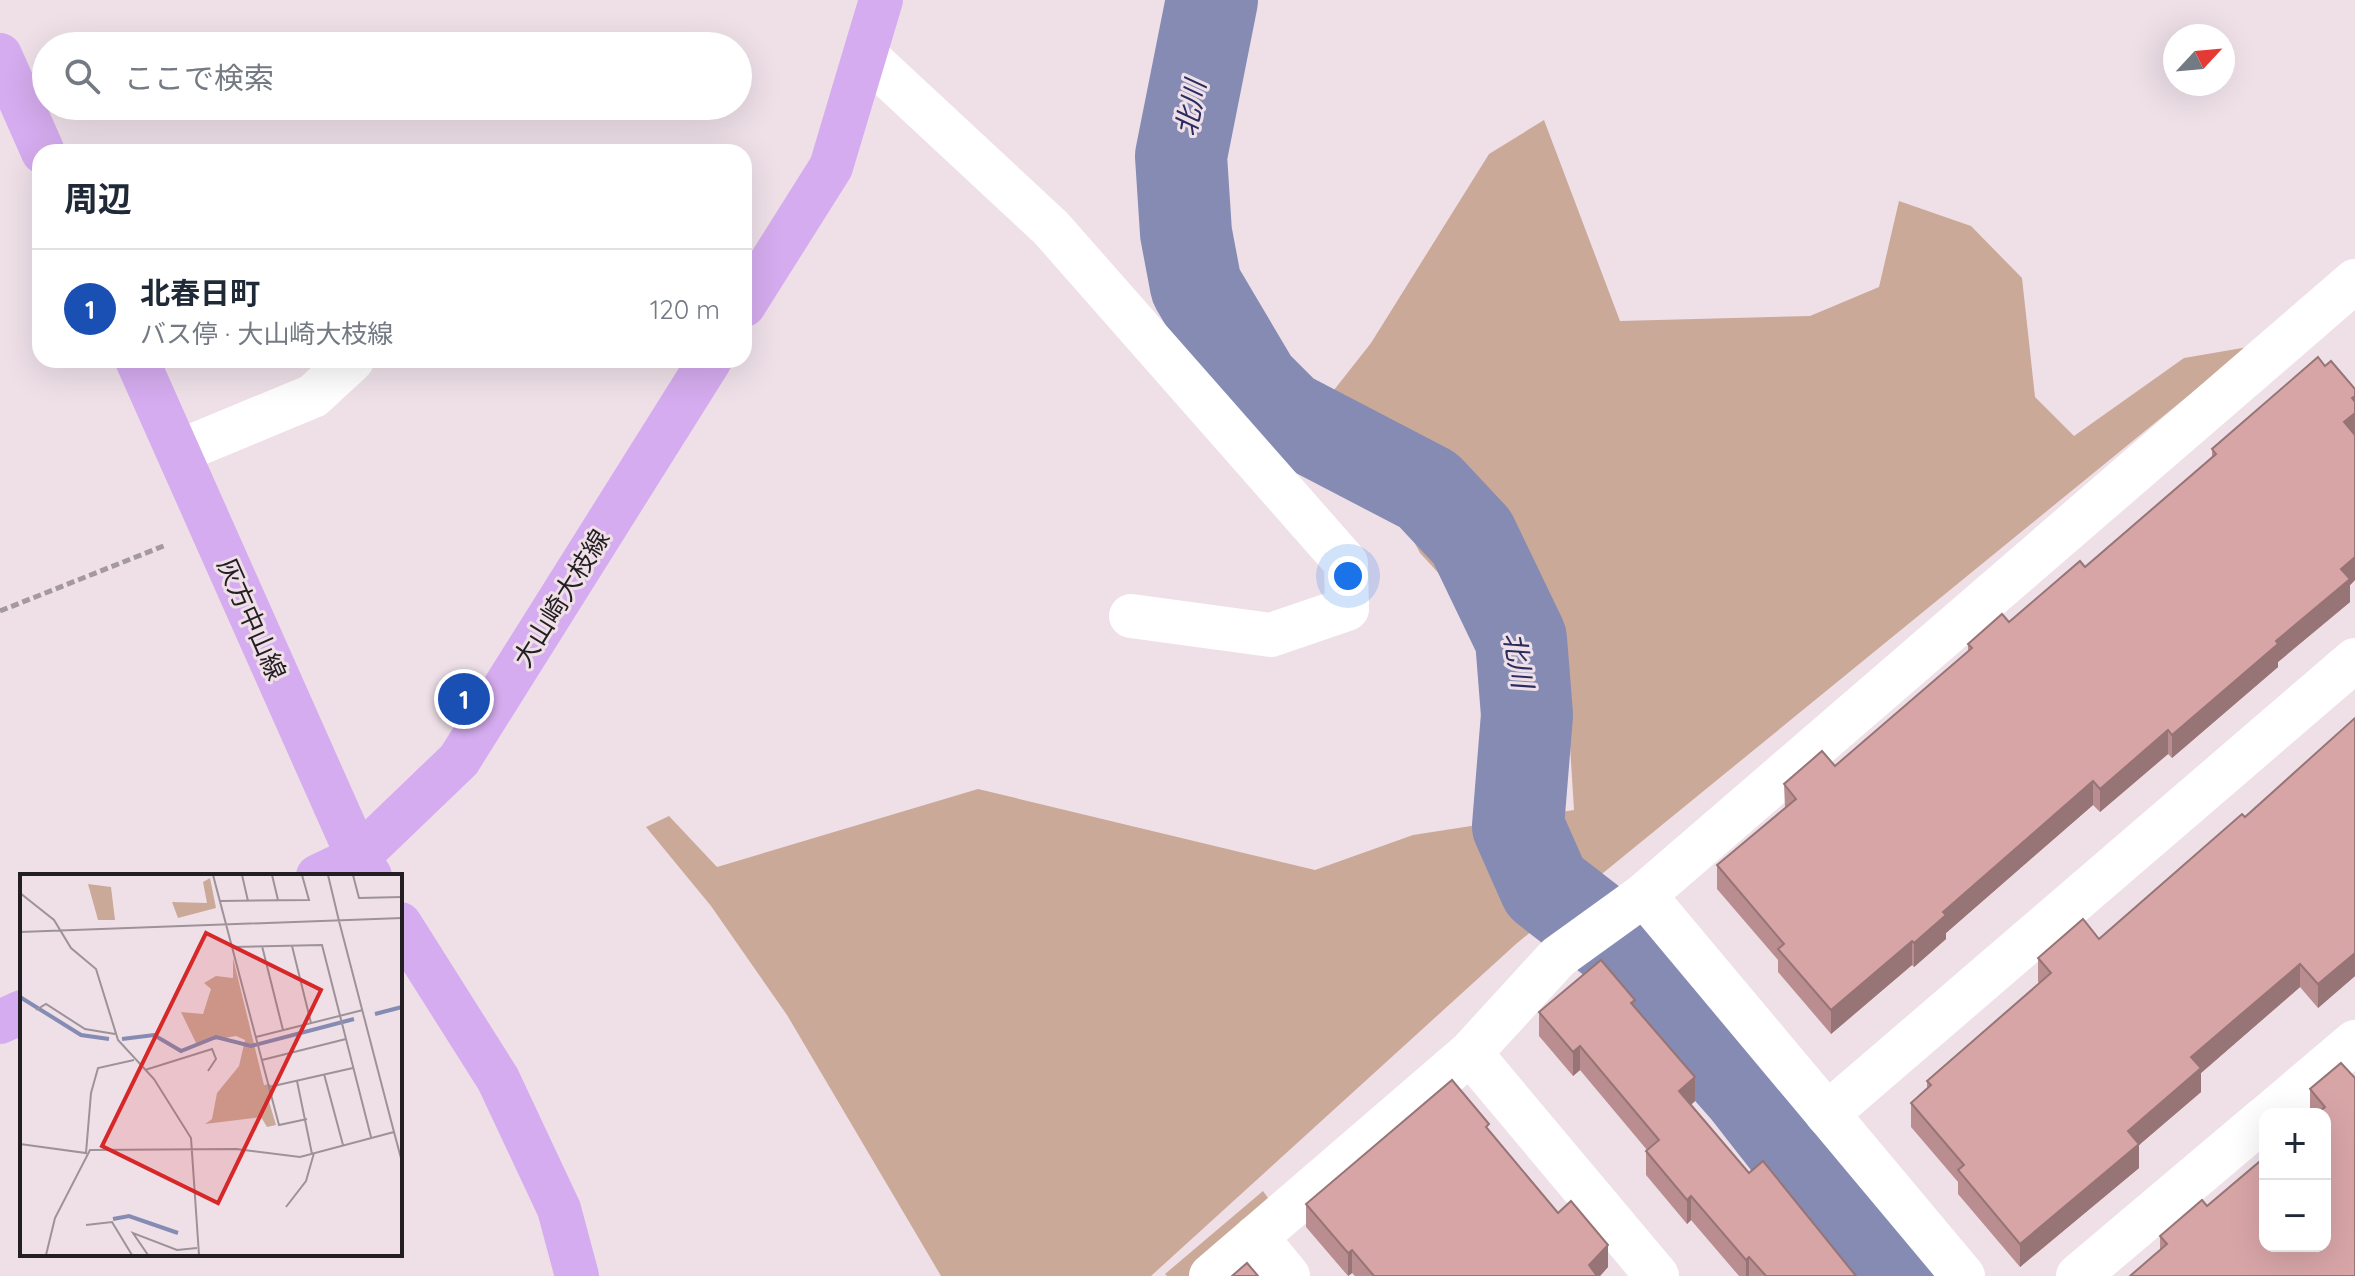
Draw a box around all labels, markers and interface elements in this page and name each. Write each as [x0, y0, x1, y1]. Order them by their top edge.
north arrow [2163, 24, 2235, 96]
search box [32, 32, 752, 120]
icon: search [60, 54, 104, 98]
text: ここで検索 [124, 59, 274, 97]
water label: 北川 [1167, 74, 1213, 139]
text: 周辺 [64, 177, 132, 220]
text: 北春日町 [140, 274, 260, 312]
text: 1 [85, 293, 95, 326]
text: 120 m [650, 293, 720, 326]
text: バス停 · 大山崎大枝線 [140, 317, 393, 350]
street label: 大山崎大枝線 [506, 523, 616, 673]
street label: 灰方中山線 [210, 553, 294, 685]
your location [1328, 556, 1368, 596]
water label: 北川 [1497, 629, 1542, 694]
pin: 1 [438, 669, 490, 729]
inset map [20, 874, 402, 1256]
map controls [2259, 1108, 2331, 1252]
button: + [2259, 1108, 2331, 1180]
button: − [2259, 1180, 2331, 1252]

